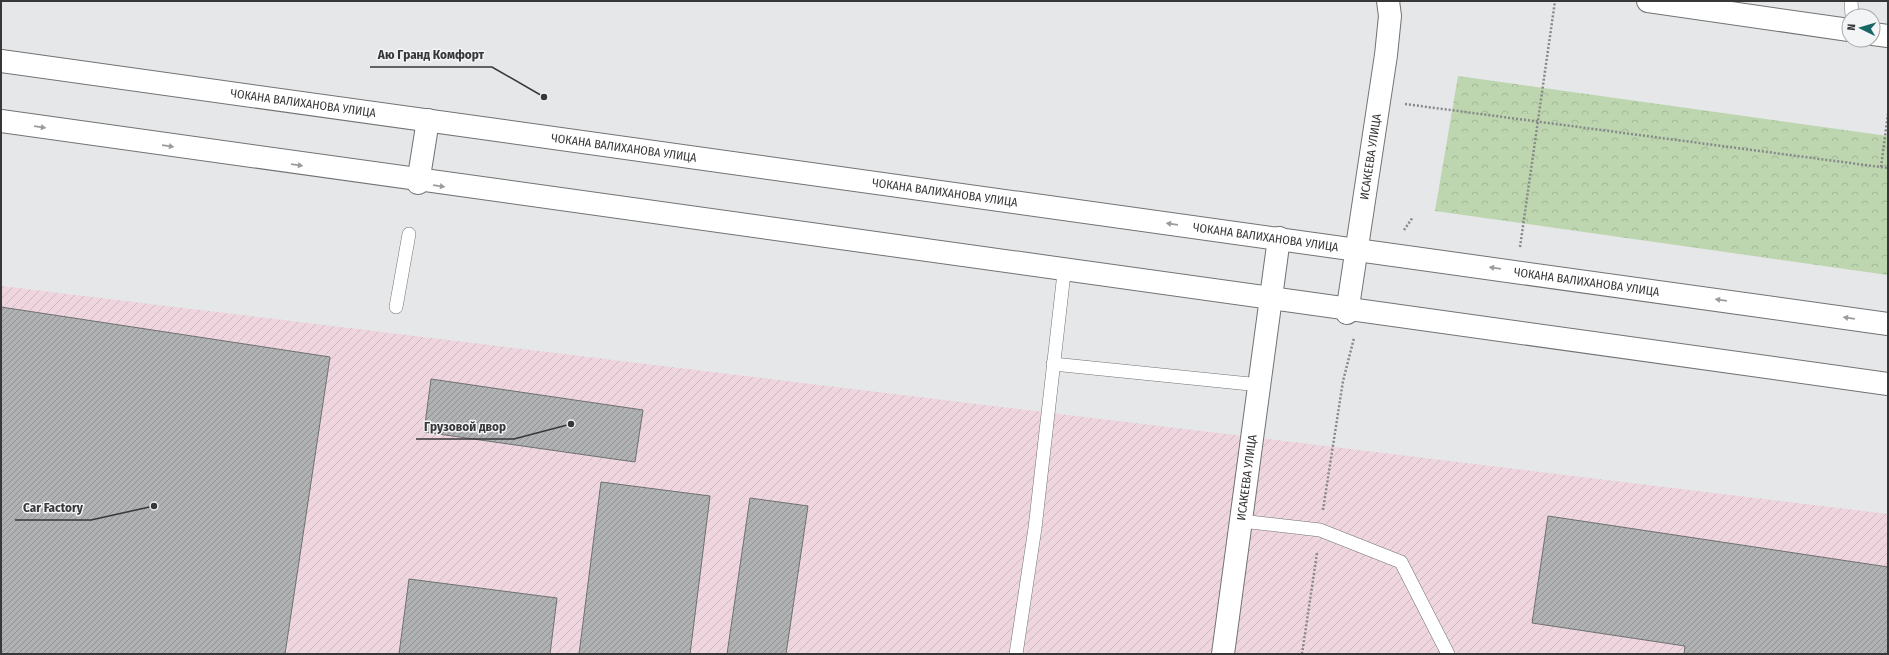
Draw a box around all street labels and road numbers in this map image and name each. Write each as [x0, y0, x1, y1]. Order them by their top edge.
street label: ЧОКАНА ВАЛИХАНОВА УЛИЦА [229, 86, 377, 120]
street label: ИСАКЕЕВА УЛИЦА [1357, 112, 1384, 201]
street label: ЧОКАНА ВАЛИХАНОВА УЛИЦА [550, 131, 698, 165]
street label: ЧОКАНА ВАЛИХАНОВА УЛИЦА [871, 175, 1019, 210]
street label: ЧОКАНА ВАЛИХАНОВА УЛИЦА [1192, 220, 1340, 254]
street label: ЧОКАНА ВАЛИХАНОВА УЛИЦА [1513, 265, 1661, 299]
street label: ИСАКЕЕВА УЛИЦА [1234, 433, 1260, 521]

